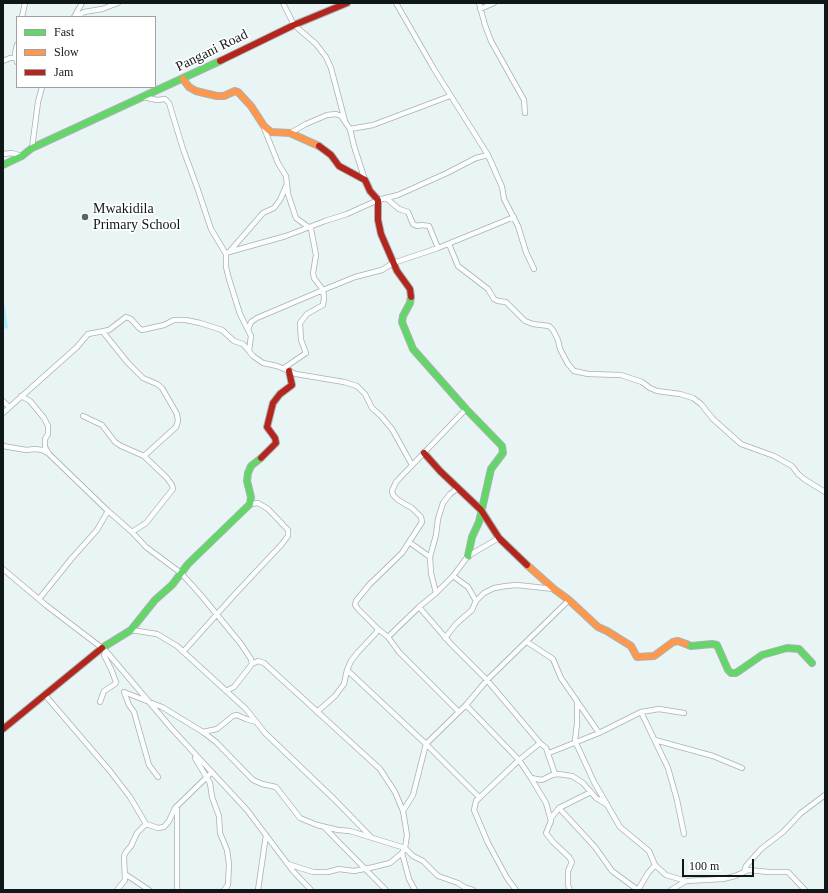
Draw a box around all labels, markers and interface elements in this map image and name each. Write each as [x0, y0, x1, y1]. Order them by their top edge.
legend [16, 16, 156, 88]
text: Fast [54, 25, 74, 39]
street label: Pangani Road [173, 26, 251, 76]
text: Slow [54, 45, 79, 59]
text: Jam [54, 65, 73, 79]
place label: Mwakidila Primary School [93, 201, 180, 234]
marker: Mwakidila Primary School [80, 212, 90, 222]
scale bar [684, 851, 756, 877]
text: 100 m [689, 859, 719, 873]

